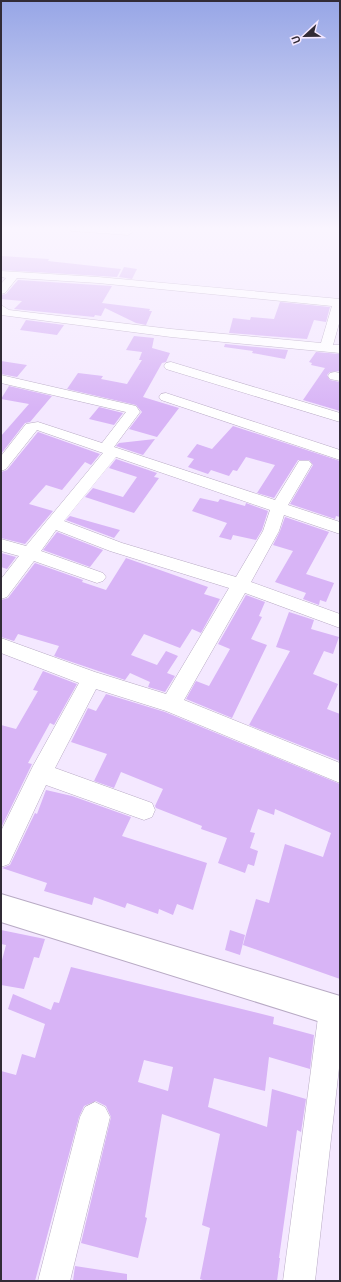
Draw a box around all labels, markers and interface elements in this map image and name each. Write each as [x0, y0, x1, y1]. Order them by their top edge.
north arrow [285, 16, 325, 56]
text: U [289, 34, 303, 46]

